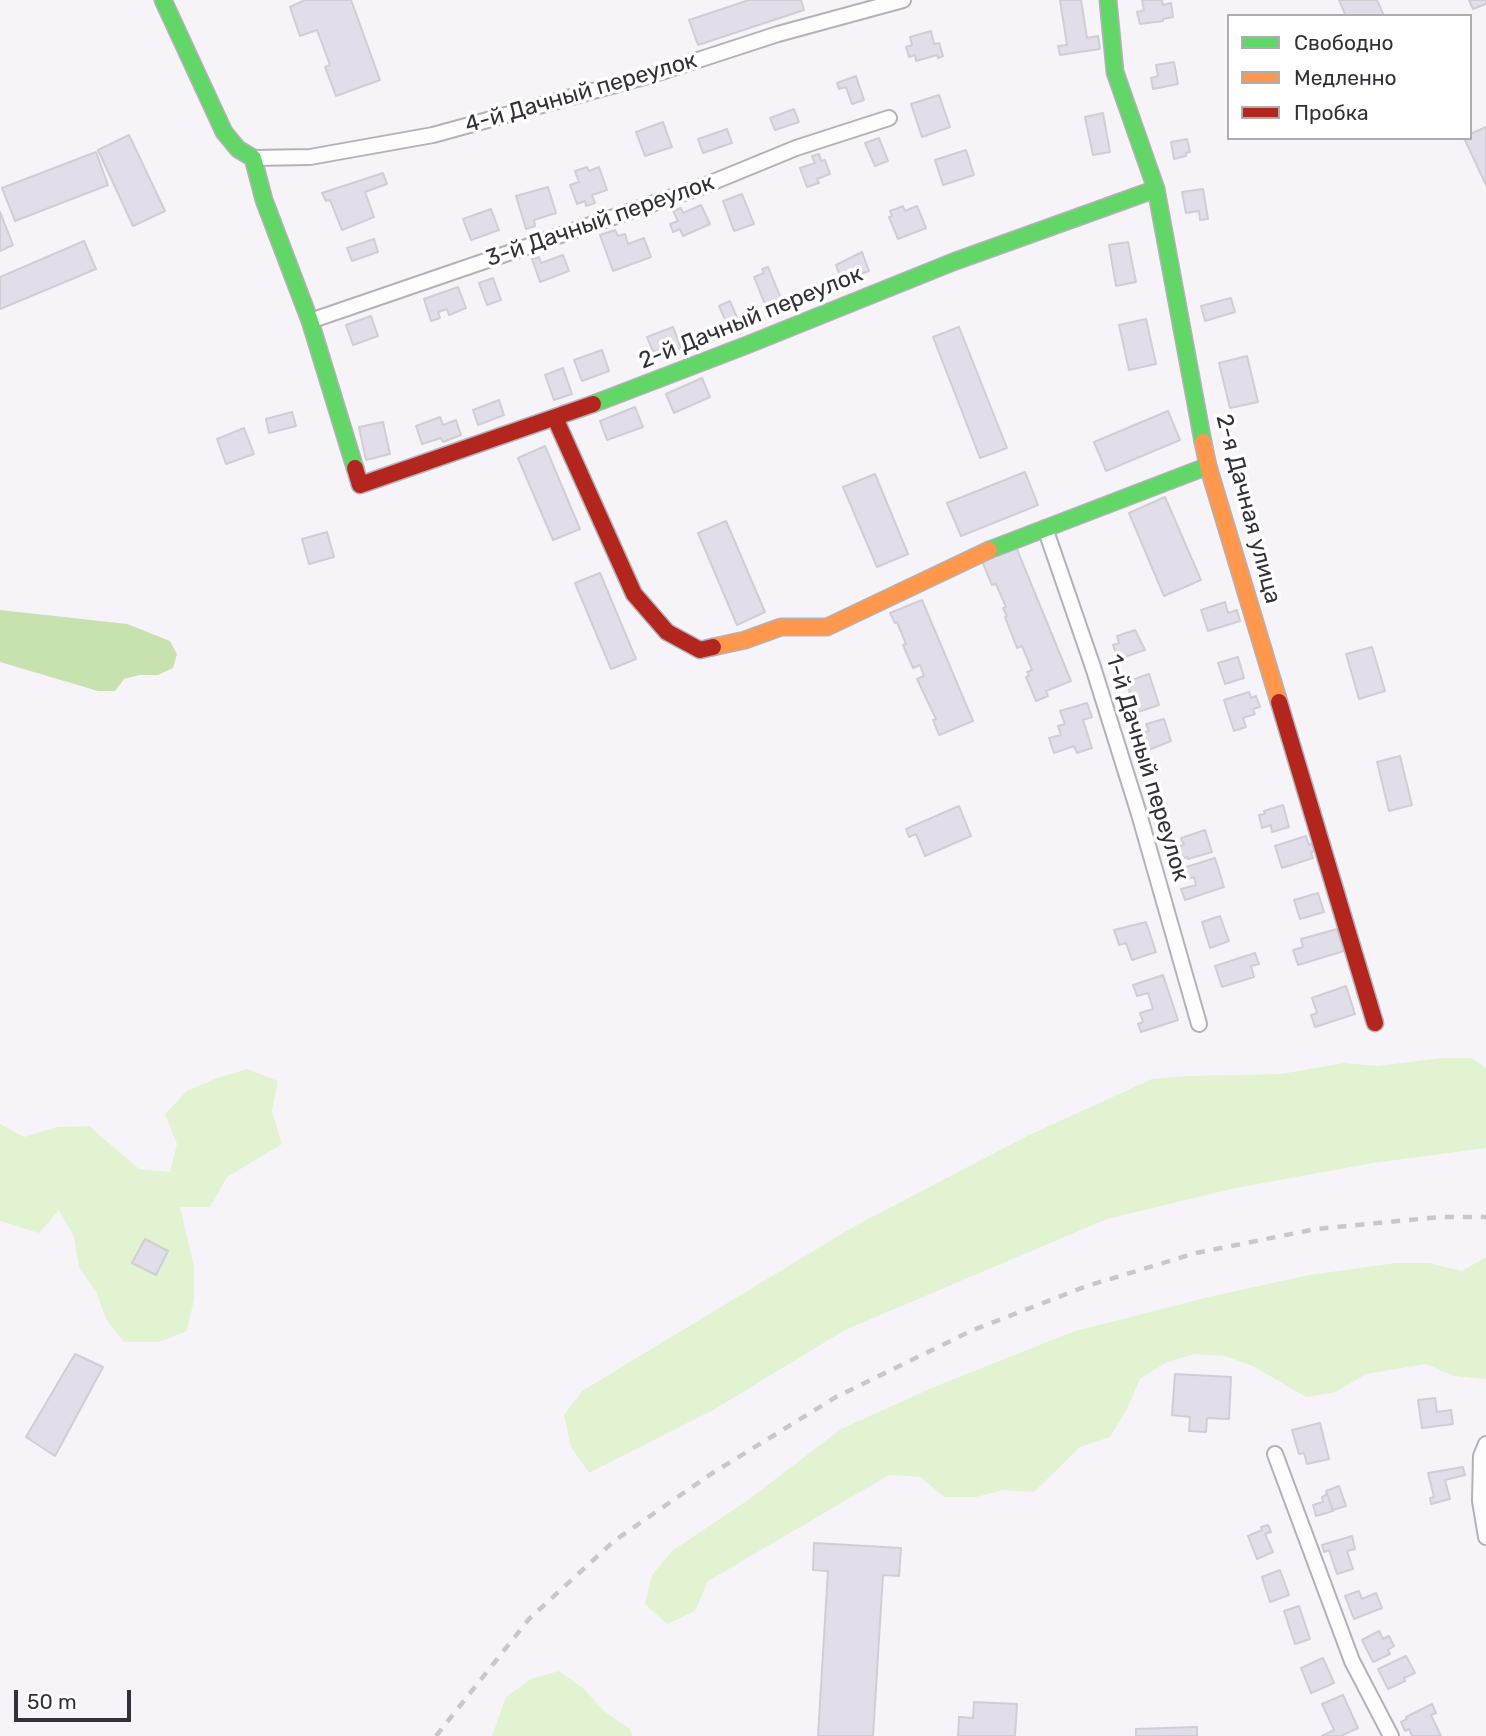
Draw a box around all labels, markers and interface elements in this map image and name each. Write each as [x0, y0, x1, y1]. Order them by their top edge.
legend [1227, 14, 1472, 140]
text: Свободно [1294, 30, 1394, 55]
street label: 4-й Дачный переулок [462, 47, 700, 139]
text: Медленно [1294, 65, 1397, 90]
text: Пробка [1294, 100, 1369, 125]
street label: 3-й Дачный переулок [482, 169, 718, 273]
street label: 2-й Дачный переулок [635, 260, 867, 376]
street label: 2-я Дачная улица [1209, 411, 1287, 607]
street label: 1-й Дачный переулок [1099, 651, 1195, 885]
scale bar [18, 1676, 135, 1720]
text: 50 m [27, 1689, 77, 1714]

